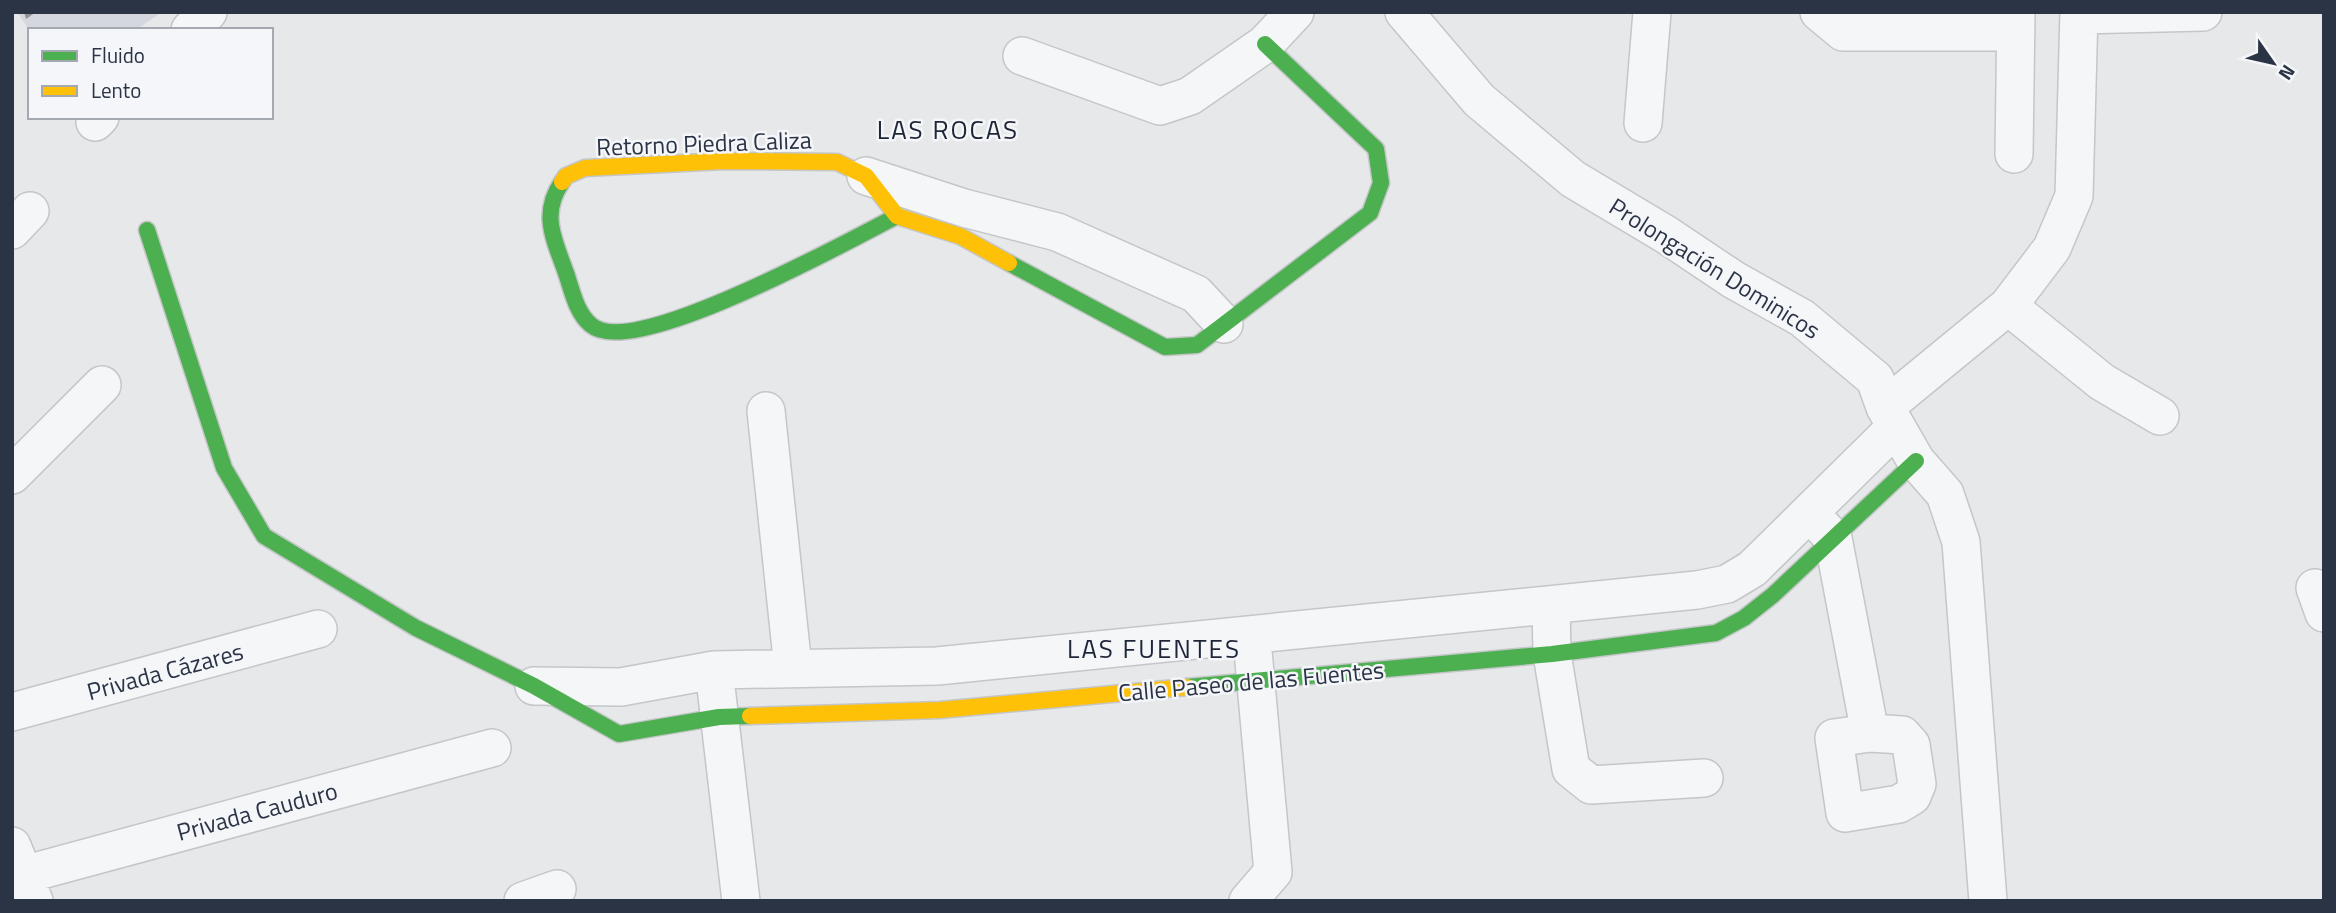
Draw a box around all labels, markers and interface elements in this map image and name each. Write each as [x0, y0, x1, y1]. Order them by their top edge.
legend [28, 28, 273, 119]
north arrow [2238, 28, 2308, 98]
text: Fluido [91, 39, 145, 71]
text: N [2272, 59, 2303, 86]
text: Lento [91, 74, 141, 106]
district label: LAS ROCAS [877, 110, 1019, 149]
street label: Retorno Piedra Caliza [596, 121, 812, 165]
street label: Prolongación Dominicos [1603, 188, 1827, 348]
district label: LAS FUENTES [1067, 629, 1241, 668]
street label: Privada Cázares [83, 633, 247, 709]
street label: Calle Paseo de las Fuentes [1117, 651, 1385, 711]
street label: Privada Cauduro [173, 772, 341, 850]

